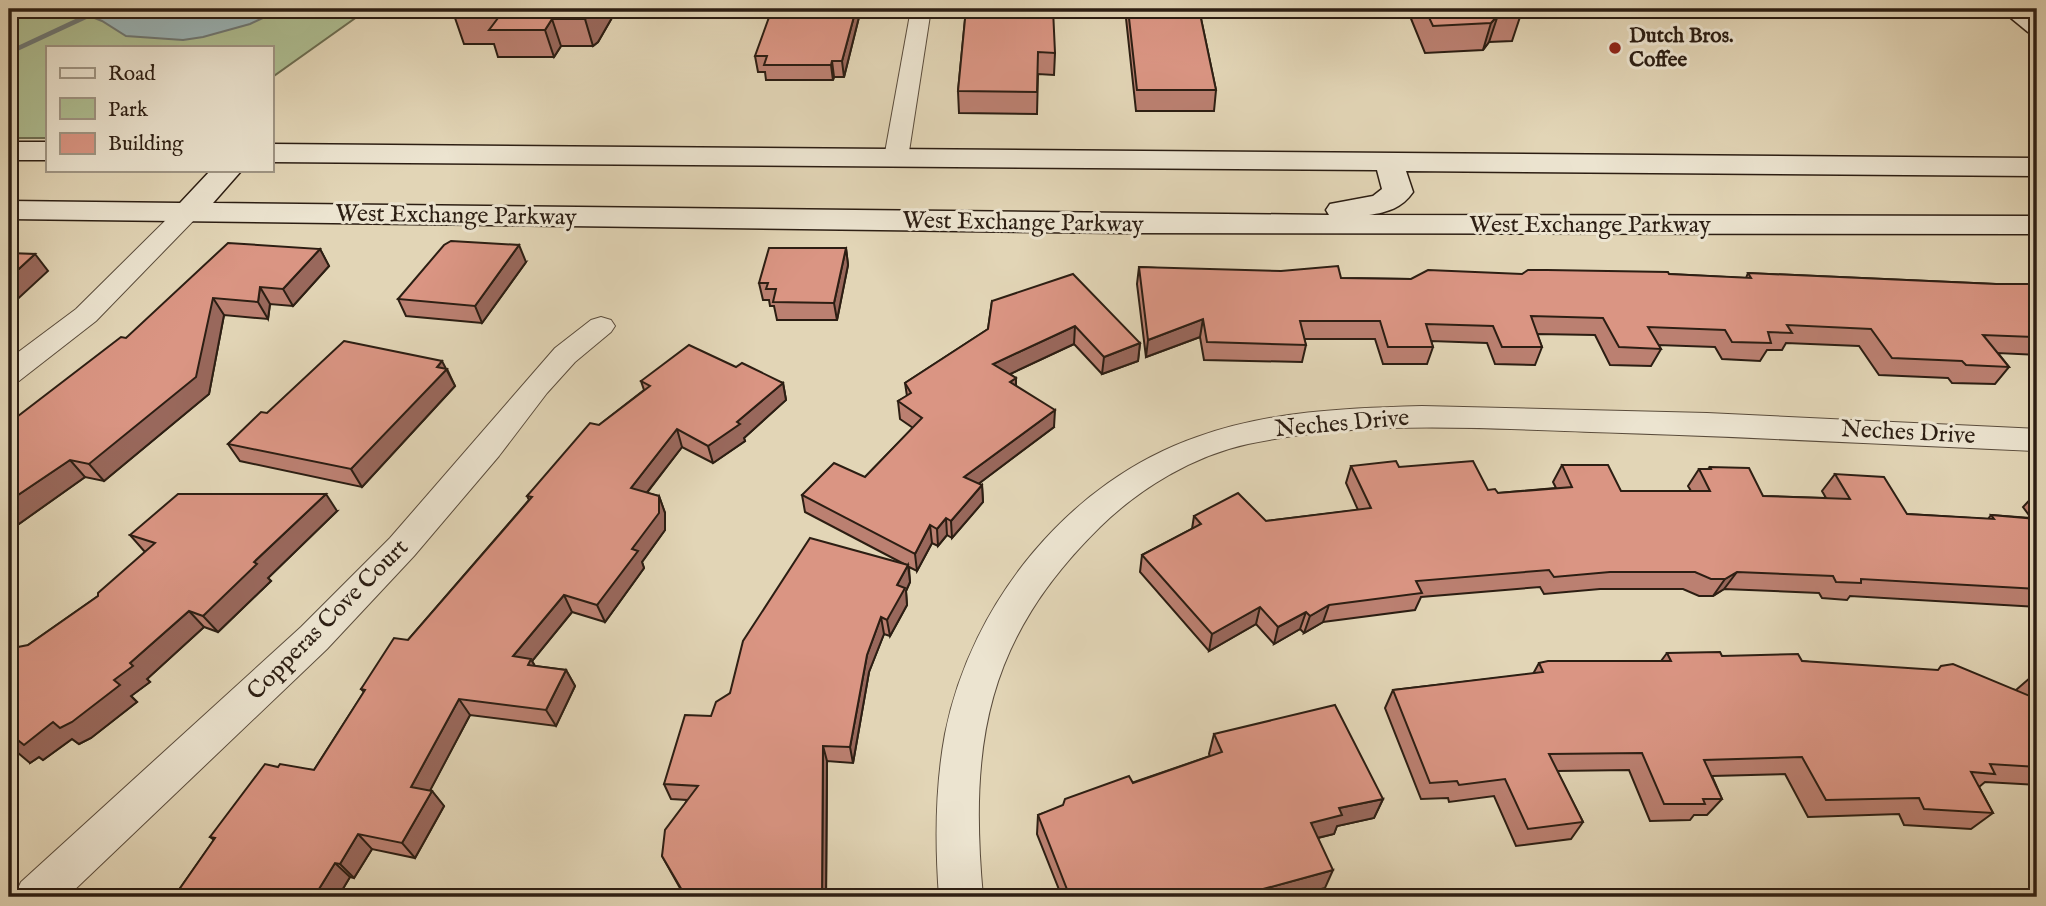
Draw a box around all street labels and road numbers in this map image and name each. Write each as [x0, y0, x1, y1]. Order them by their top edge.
street label: West Exchange Parkway [335, 198, 577, 234]
street label: West Exchange Parkway [902, 205, 1144, 241]
street label: West Exchange Parkway [1469, 210, 1711, 241]
street label: Neches Drive [1274, 403, 1410, 445]
street label: Neches Drive [1840, 414, 1976, 452]
street label: Copperas Cove Court [241, 533, 415, 707]

